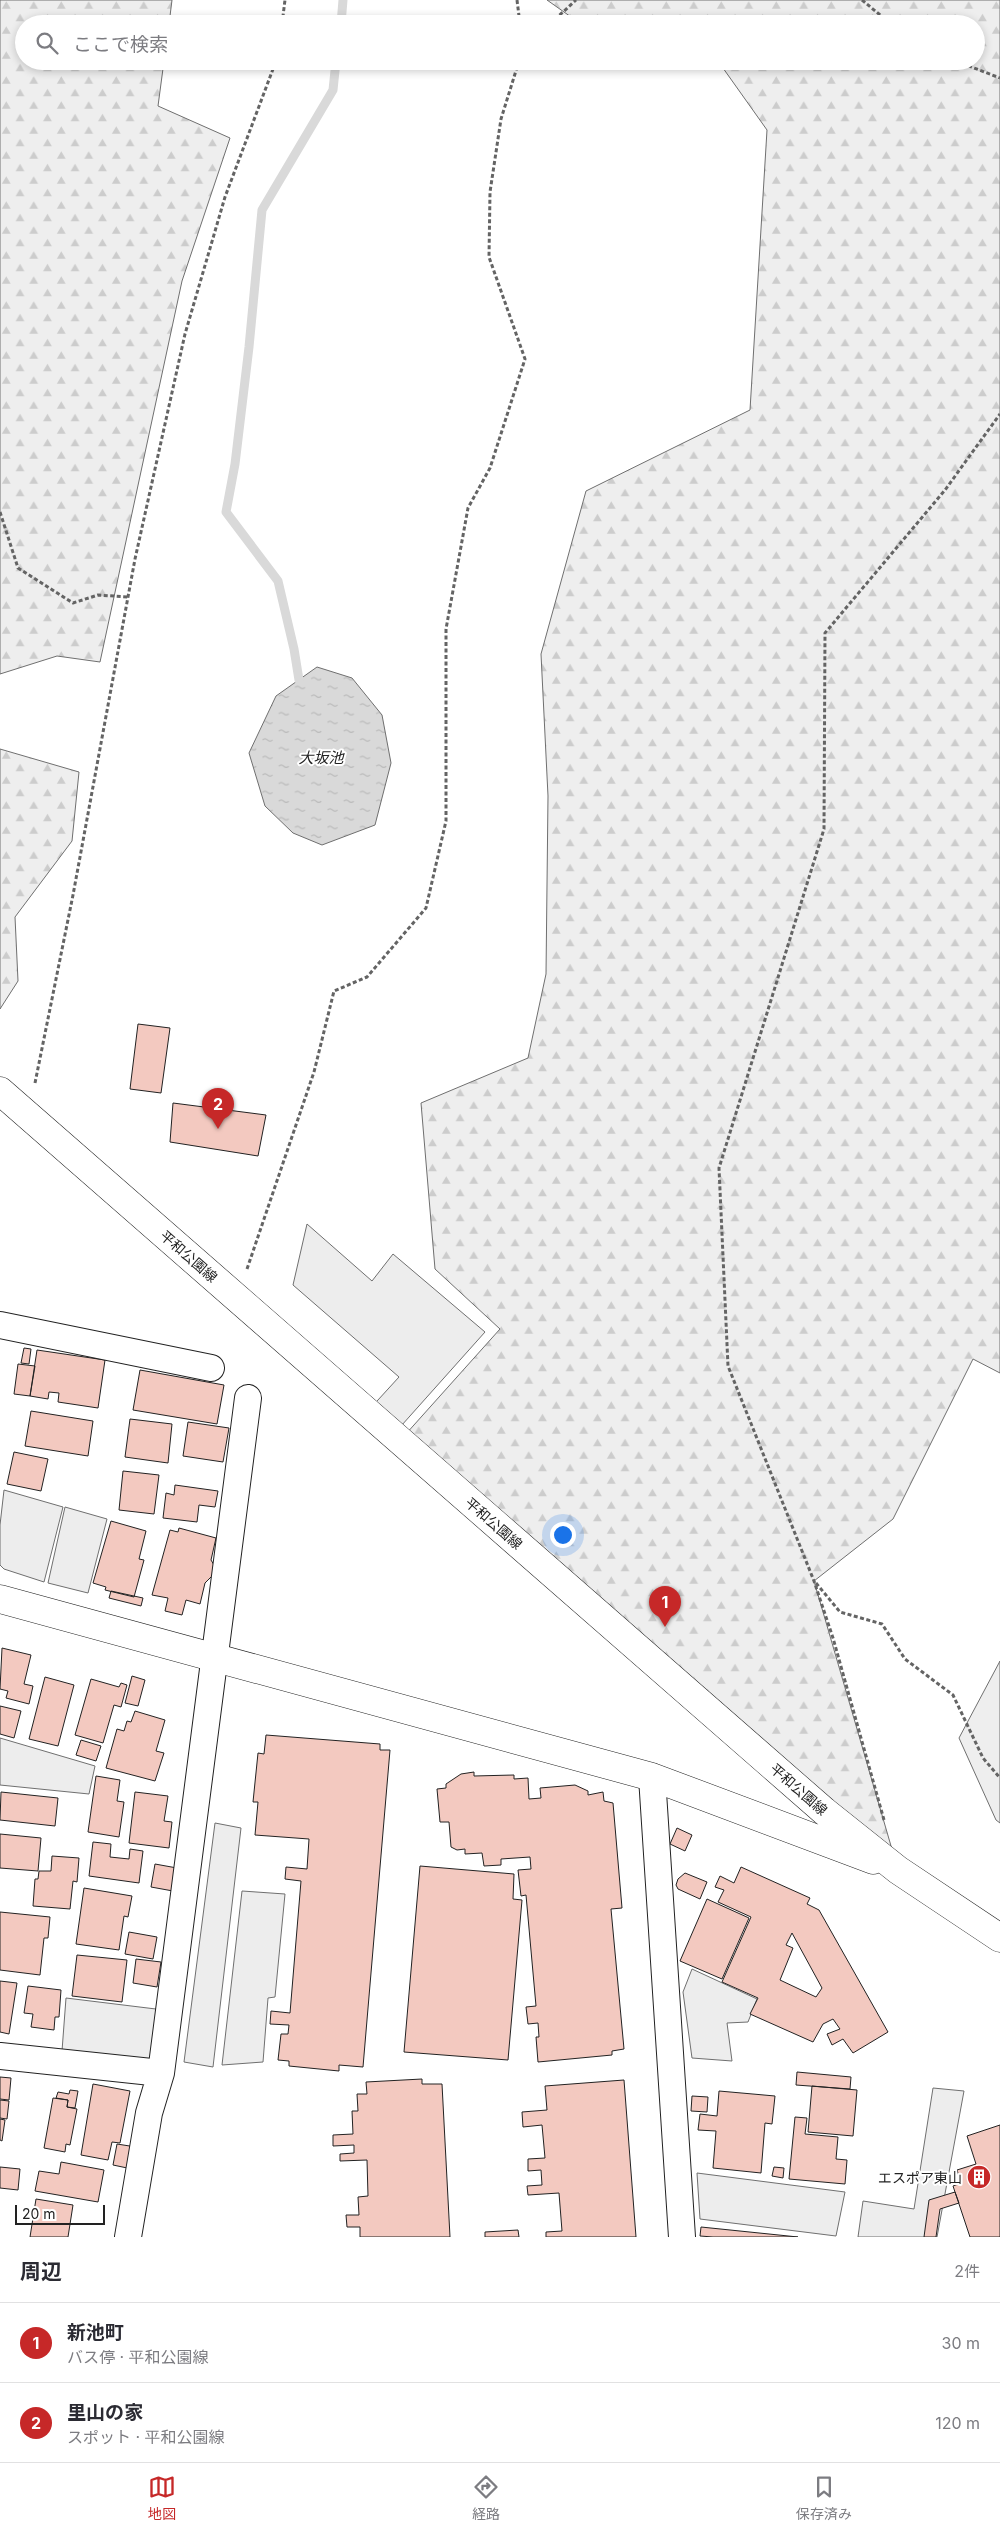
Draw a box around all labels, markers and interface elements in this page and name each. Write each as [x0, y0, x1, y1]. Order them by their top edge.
search box [15, 15, 985, 70]
icon: search [33, 29, 61, 57]
text: ここで検索 [73, 33, 168, 56]
water label: 大坂池 [298, 748, 345, 767]
pin: 2 [202, 1088, 234, 1129]
street label: 平和公園線 [157, 1227, 221, 1285]
street label: 平和公園線 [462, 1494, 526, 1552]
your location [550, 1522, 576, 1548]
pin: 1 [649, 1586, 681, 1627]
street label: 平和公園線 [767, 1760, 831, 1818]
building icon: エスポア東山 [966, 2164, 992, 2190]
place label: エスポア東山 [878, 2169, 962, 2186]
scale bar [15, 2202, 105, 2225]
text: 20 m [22, 2205, 56, 2222]
text: 周辺 [20, 2259, 62, 2284]
text: 2件 [954, 2261, 980, 2281]
text: 新池町 [67, 2321, 124, 2344]
text: 1 [33, 2333, 39, 2353]
text: 30 m [942, 2333, 980, 2353]
text: バス停 · 平和公園線 [67, 2347, 209, 2367]
text: 里山の家 [67, 2401, 143, 2424]
text: 2 [31, 2413, 41, 2433]
text: 120 m [935, 2413, 980, 2433]
text: スポット · 平和公園線 [67, 2427, 225, 2447]
tab: 地図 [148, 2473, 176, 2523]
tab: 経路 [472, 2473, 500, 2523]
tab: 保存済み [796, 2473, 852, 2523]

